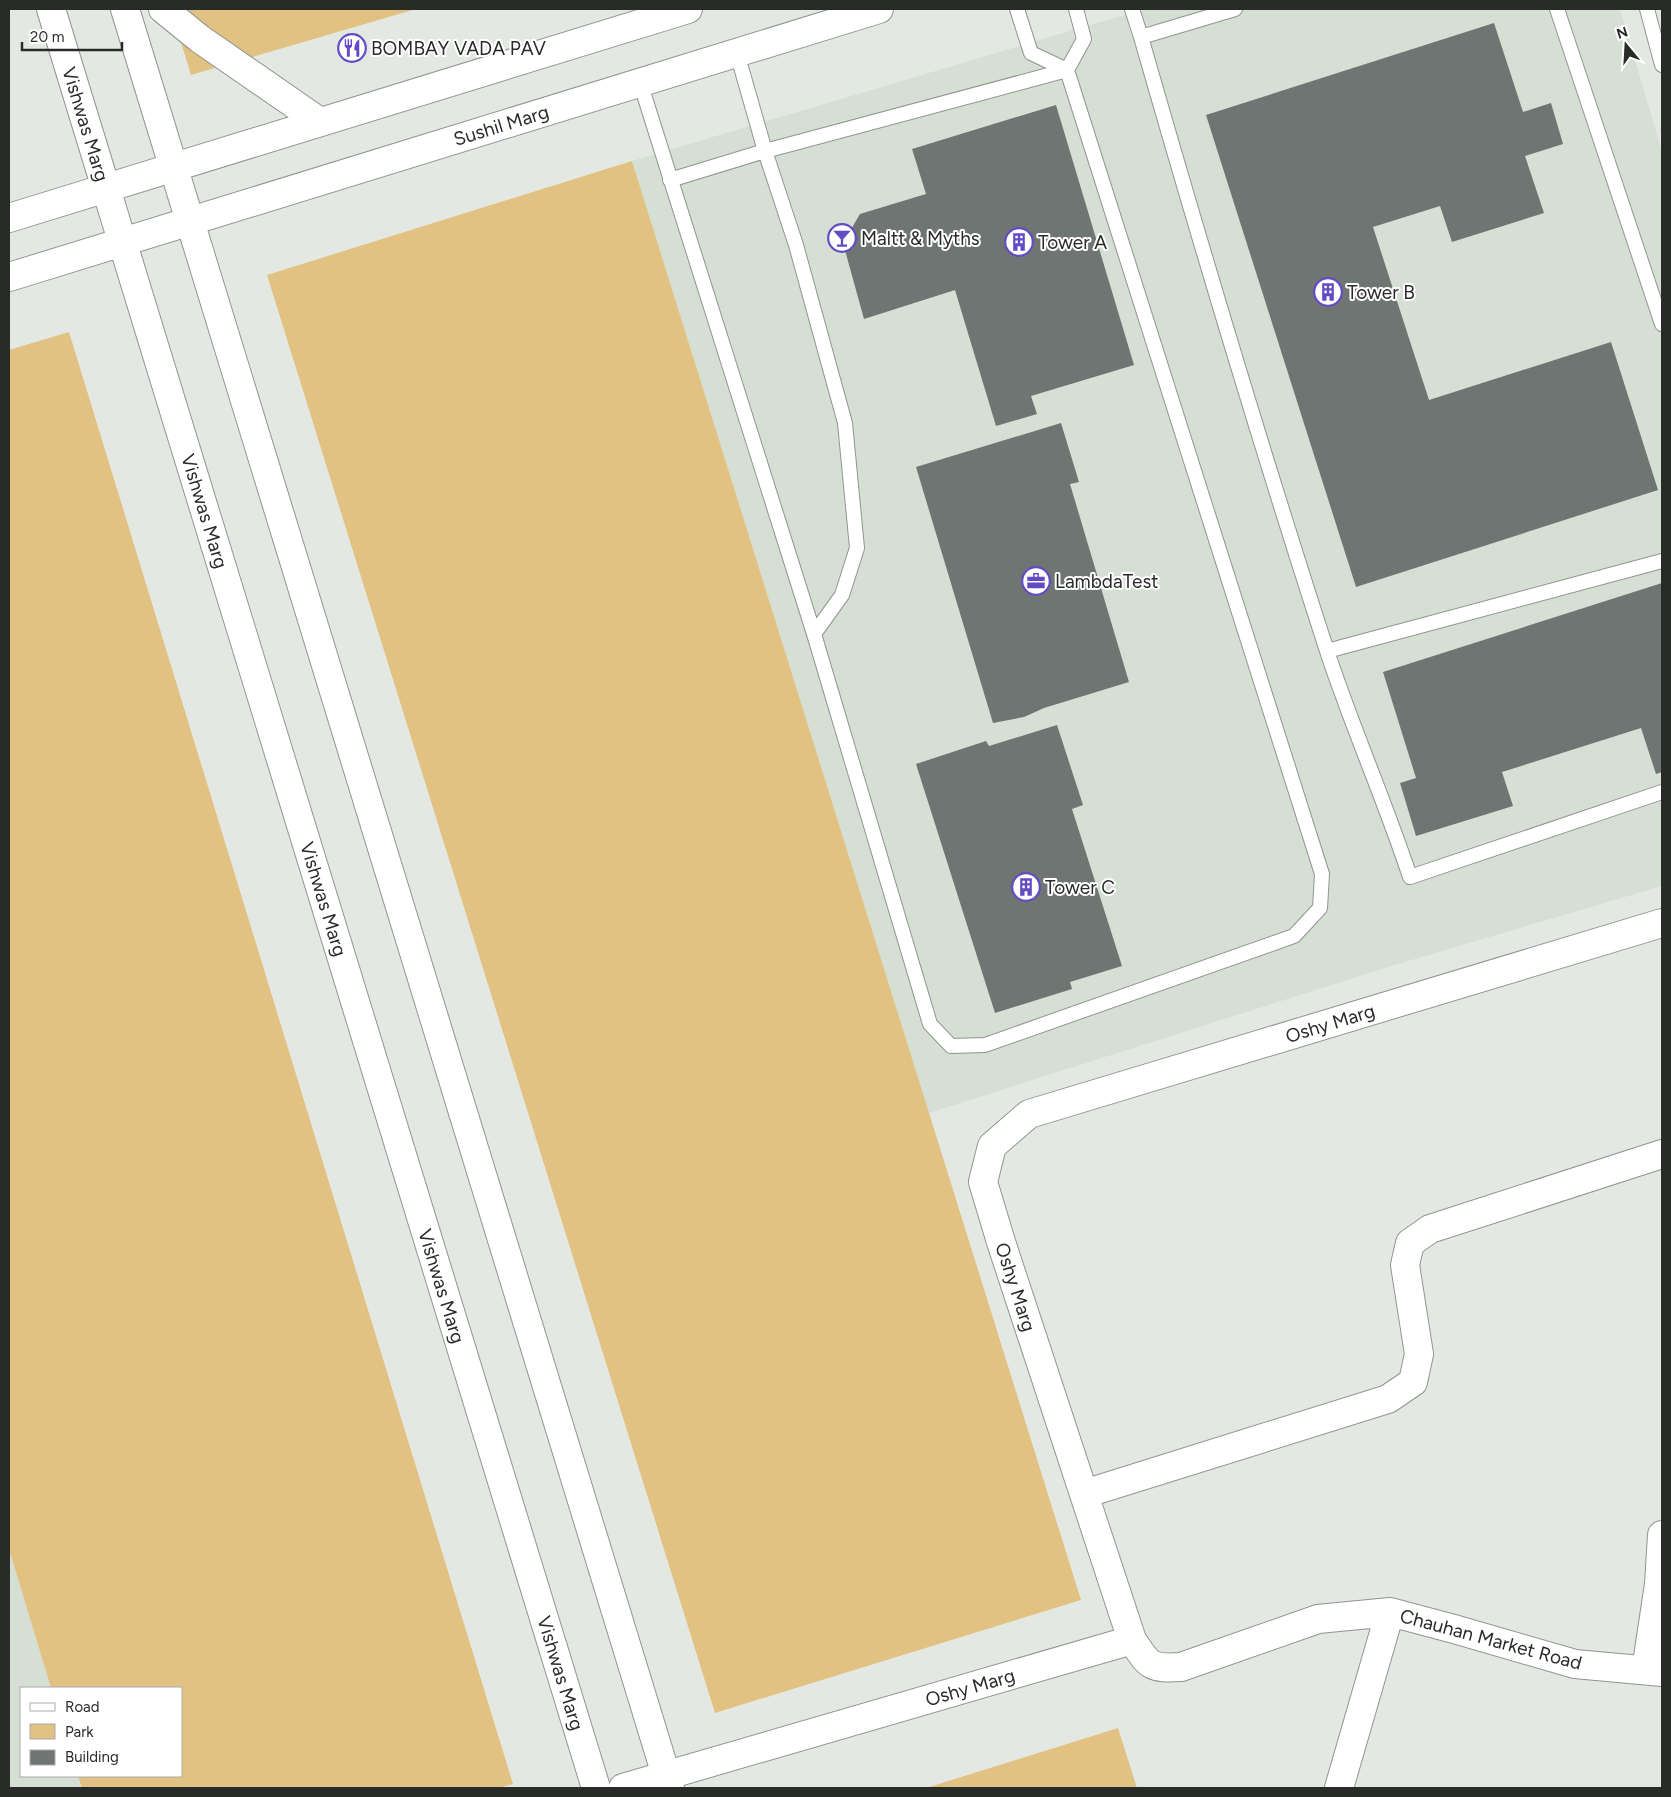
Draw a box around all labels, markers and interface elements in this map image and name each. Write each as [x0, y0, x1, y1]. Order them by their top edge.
scale bar [22, 20, 122, 52]
north arrow [1601, 20, 1651, 70]
text: N [1614, 23, 1630, 43]
text: 20 m [30, 28, 64, 46]
restaurant icon: BOMBAY VADA PAV [337, 33, 367, 63]
place label: BOMBAY VADA PAV [371, 37, 546, 60]
street label: Vishwas Marg [57, 64, 114, 184]
street label: Sushil Marg [451, 100, 552, 151]
bar icon: Maltt & Myths [827, 223, 857, 253]
place label: Maltt & Myths [861, 227, 980, 250]
building icon: Tower A [1004, 227, 1034, 257]
place label: Tower A [1038, 231, 1107, 254]
building icon: Tower B [1313, 277, 1343, 307]
place label: Tower B [1347, 281, 1415, 304]
street label: Vishwas Marg [176, 451, 233, 571]
office icon: LambdaTest [1021, 566, 1051, 596]
place label: LambdaTest [1055, 570, 1158, 593]
street label: Vishwas Marg [295, 839, 352, 959]
building icon: Tower C [1011, 872, 1041, 902]
place label: Tower C [1045, 876, 1115, 899]
street label: Oshy Marg [1283, 999, 1378, 1048]
street label: Vishwas Marg [413, 1226, 470, 1346]
street label: Oshy Marg [990, 1240, 1041, 1335]
street label: Chauhan Market Road [1397, 1604, 1584, 1675]
street label: Vishwas Marg [532, 1613, 589, 1733]
street label: Oshy Marg [923, 1664, 1018, 1711]
legend [20, 1687, 182, 1777]
text: Road [65, 1698, 100, 1716]
text: Park [65, 1723, 94, 1741]
text: Building [65, 1748, 119, 1766]

